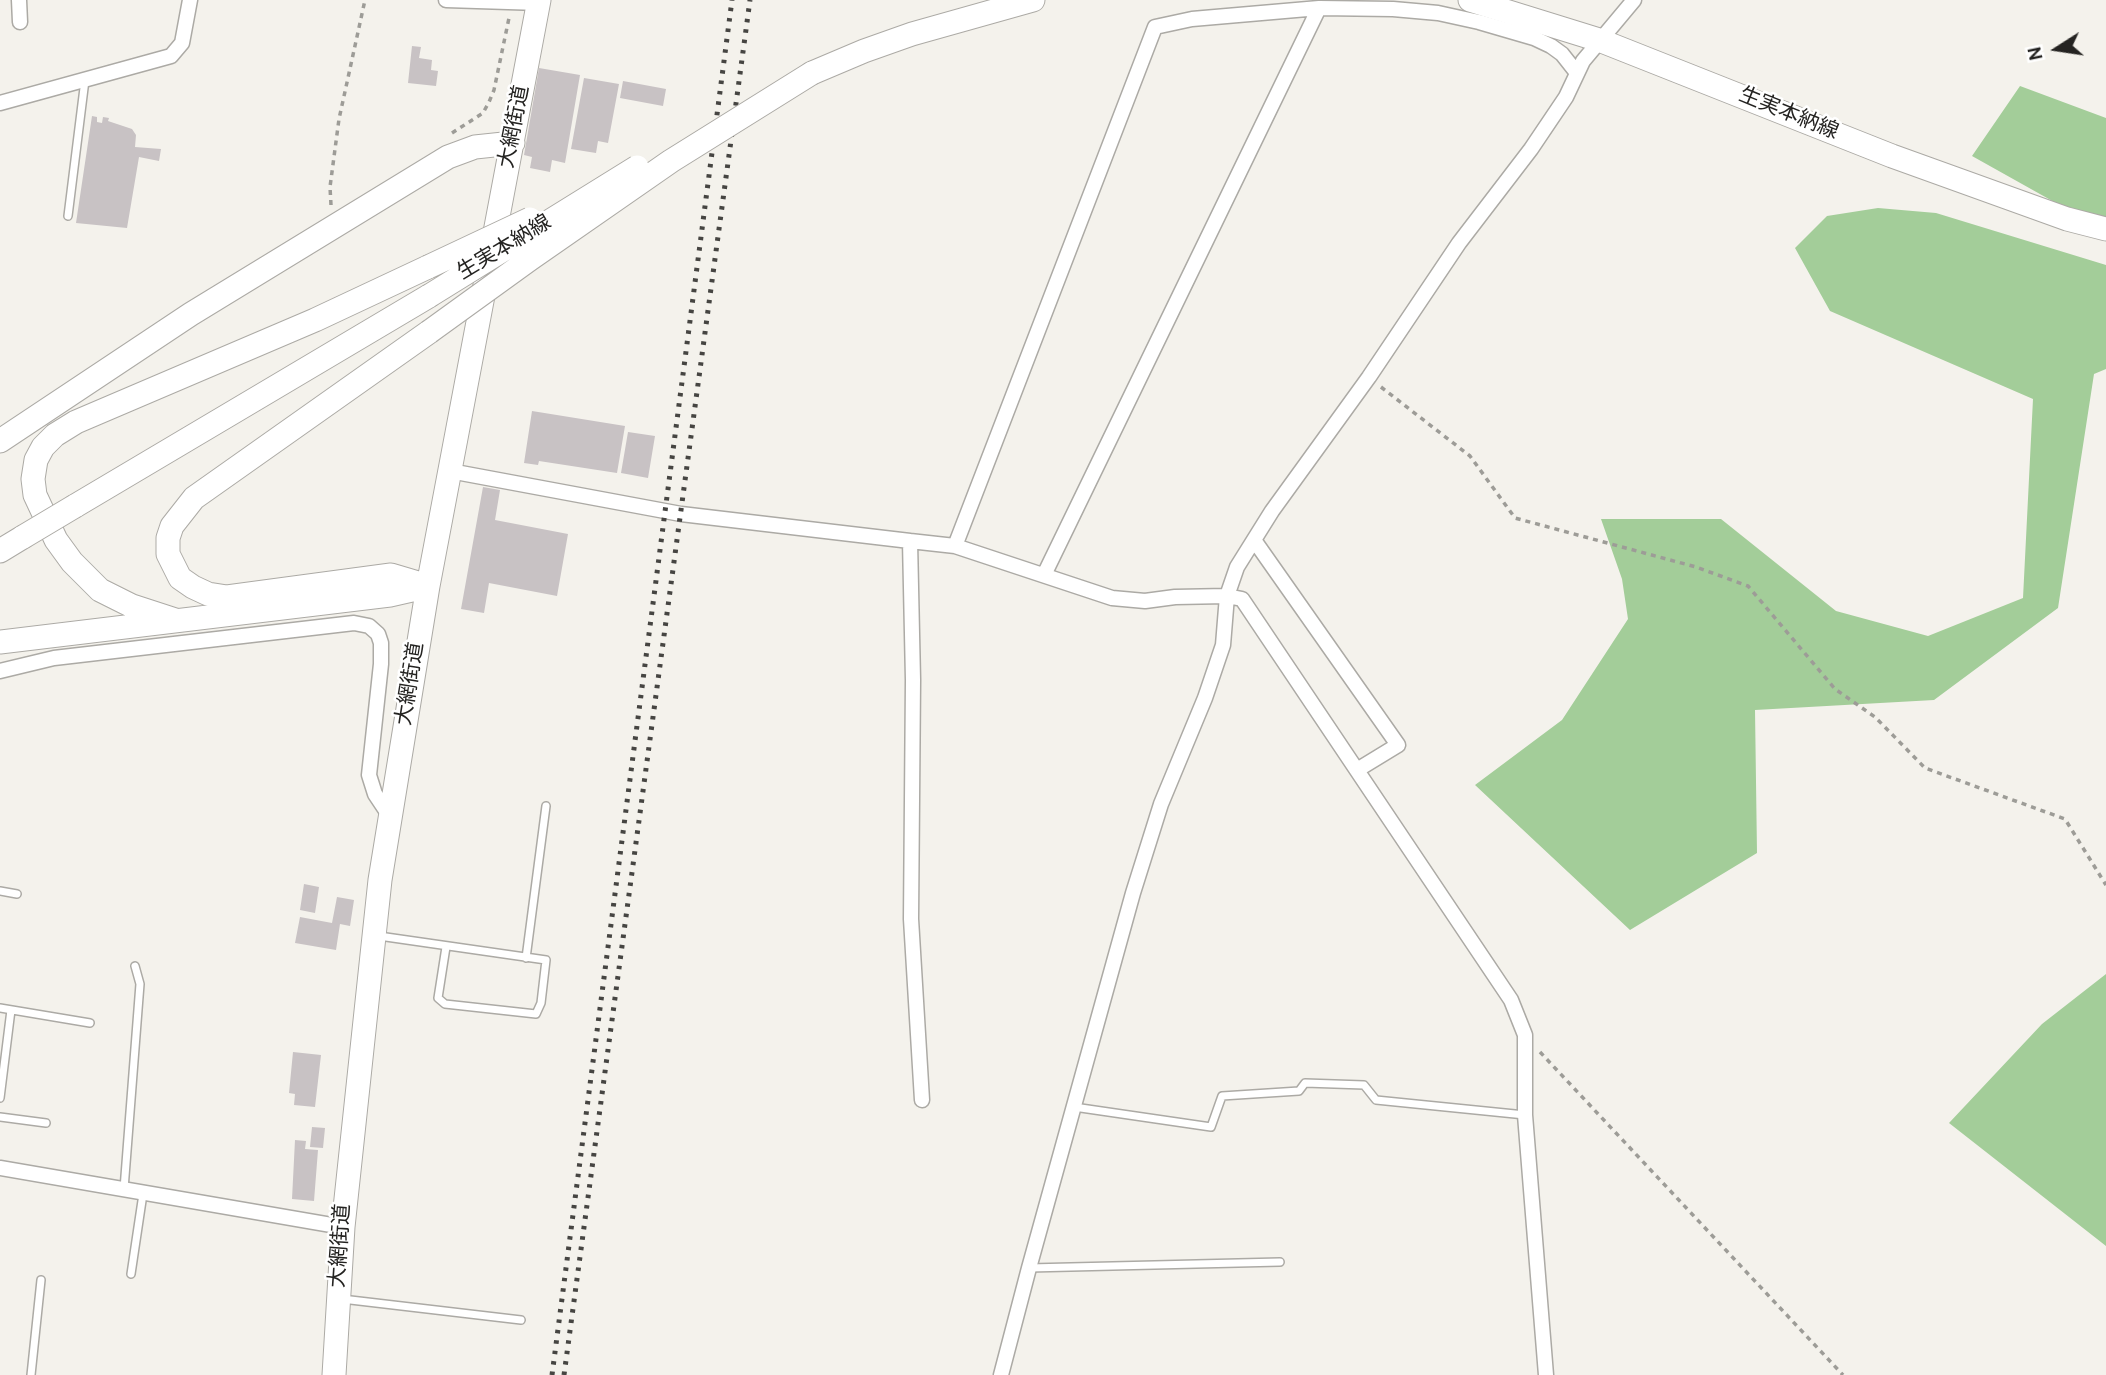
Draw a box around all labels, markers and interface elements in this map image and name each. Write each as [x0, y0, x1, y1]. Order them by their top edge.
north arrow [2022, 14, 2092, 84]
text: N [2023, 44, 2050, 63]
street label: 大網街道 [496, 83, 536, 171]
street label: 生実本納線 [1735, 84, 1841, 146]
street label: 生実本納線 [454, 211, 556, 287]
street label: 大網街道 [393, 641, 431, 727]
street label: 大網街道 [327, 1203, 357, 1289]

